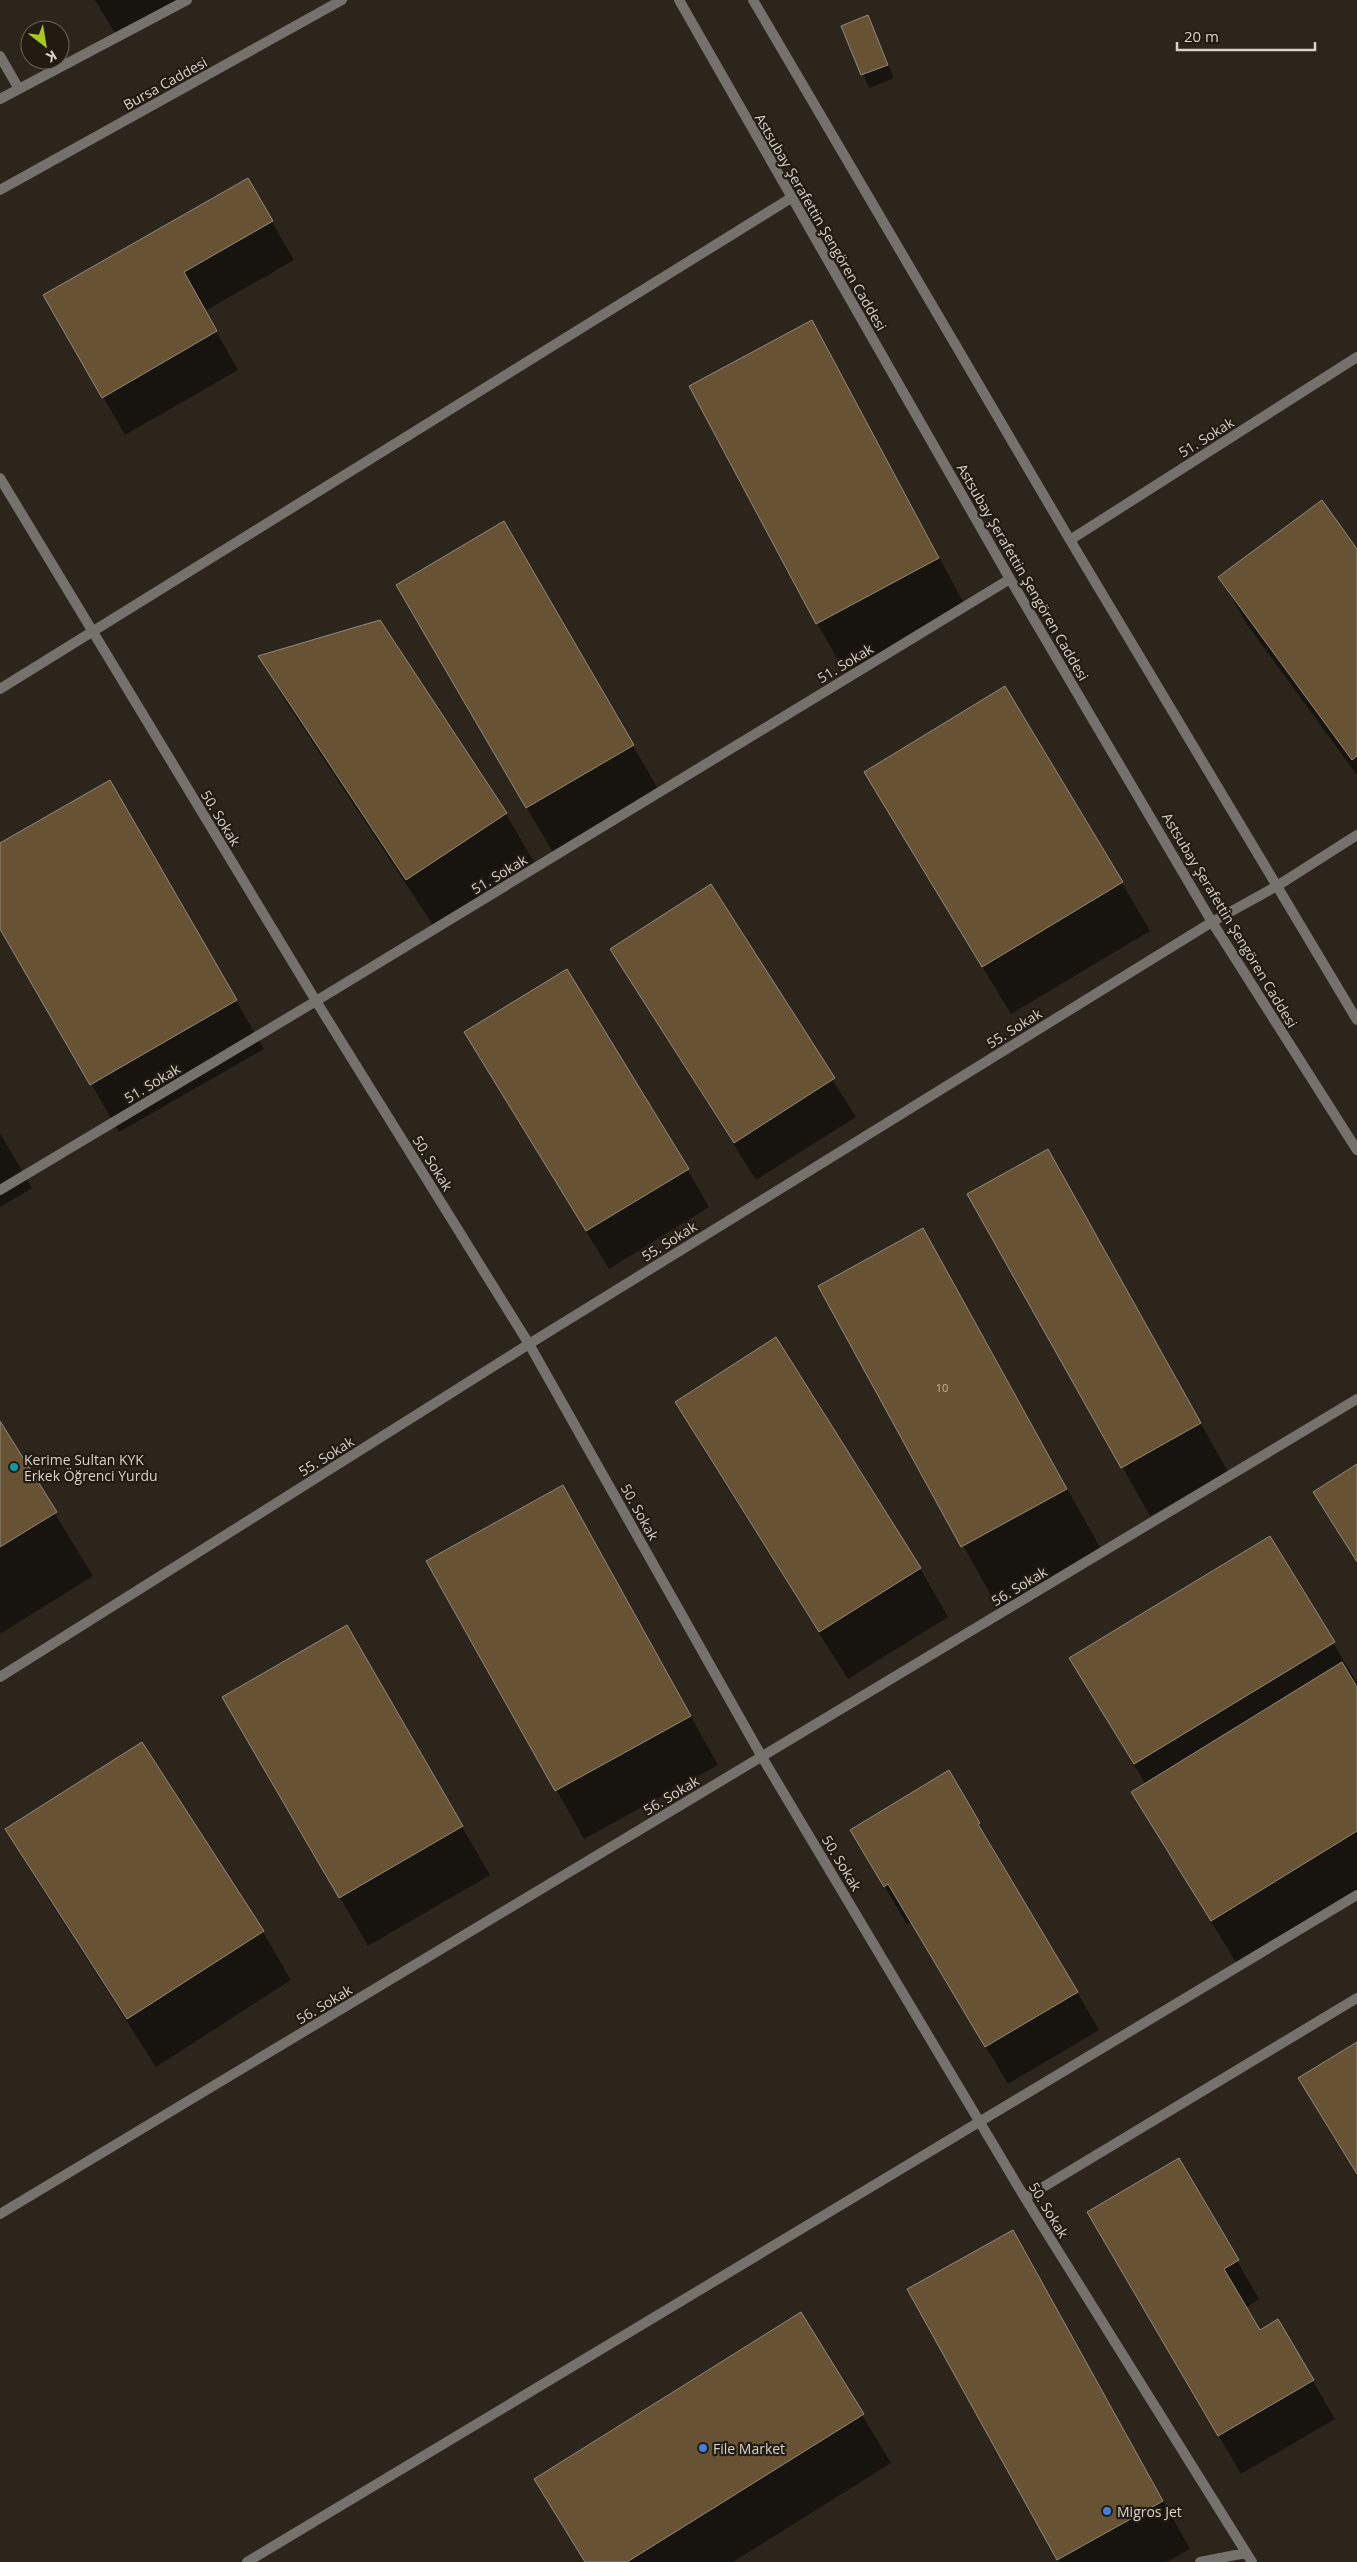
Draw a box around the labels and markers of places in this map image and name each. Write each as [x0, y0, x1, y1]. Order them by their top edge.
place label: Kerime Sultan KYK Erkek Öğrenci Yurdu [24, 1450, 158, 1485]
marker: Kerime Sultan KYK Erkek Öğrenci Yurdu [8, 1461, 20, 1473]
place label: File Market [713, 2439, 785, 2458]
marker: File Market [697, 2442, 709, 2454]
place label: Migros Jet [1117, 2502, 1182, 2521]
marker: Migros Jet [1101, 2505, 1113, 2517]

